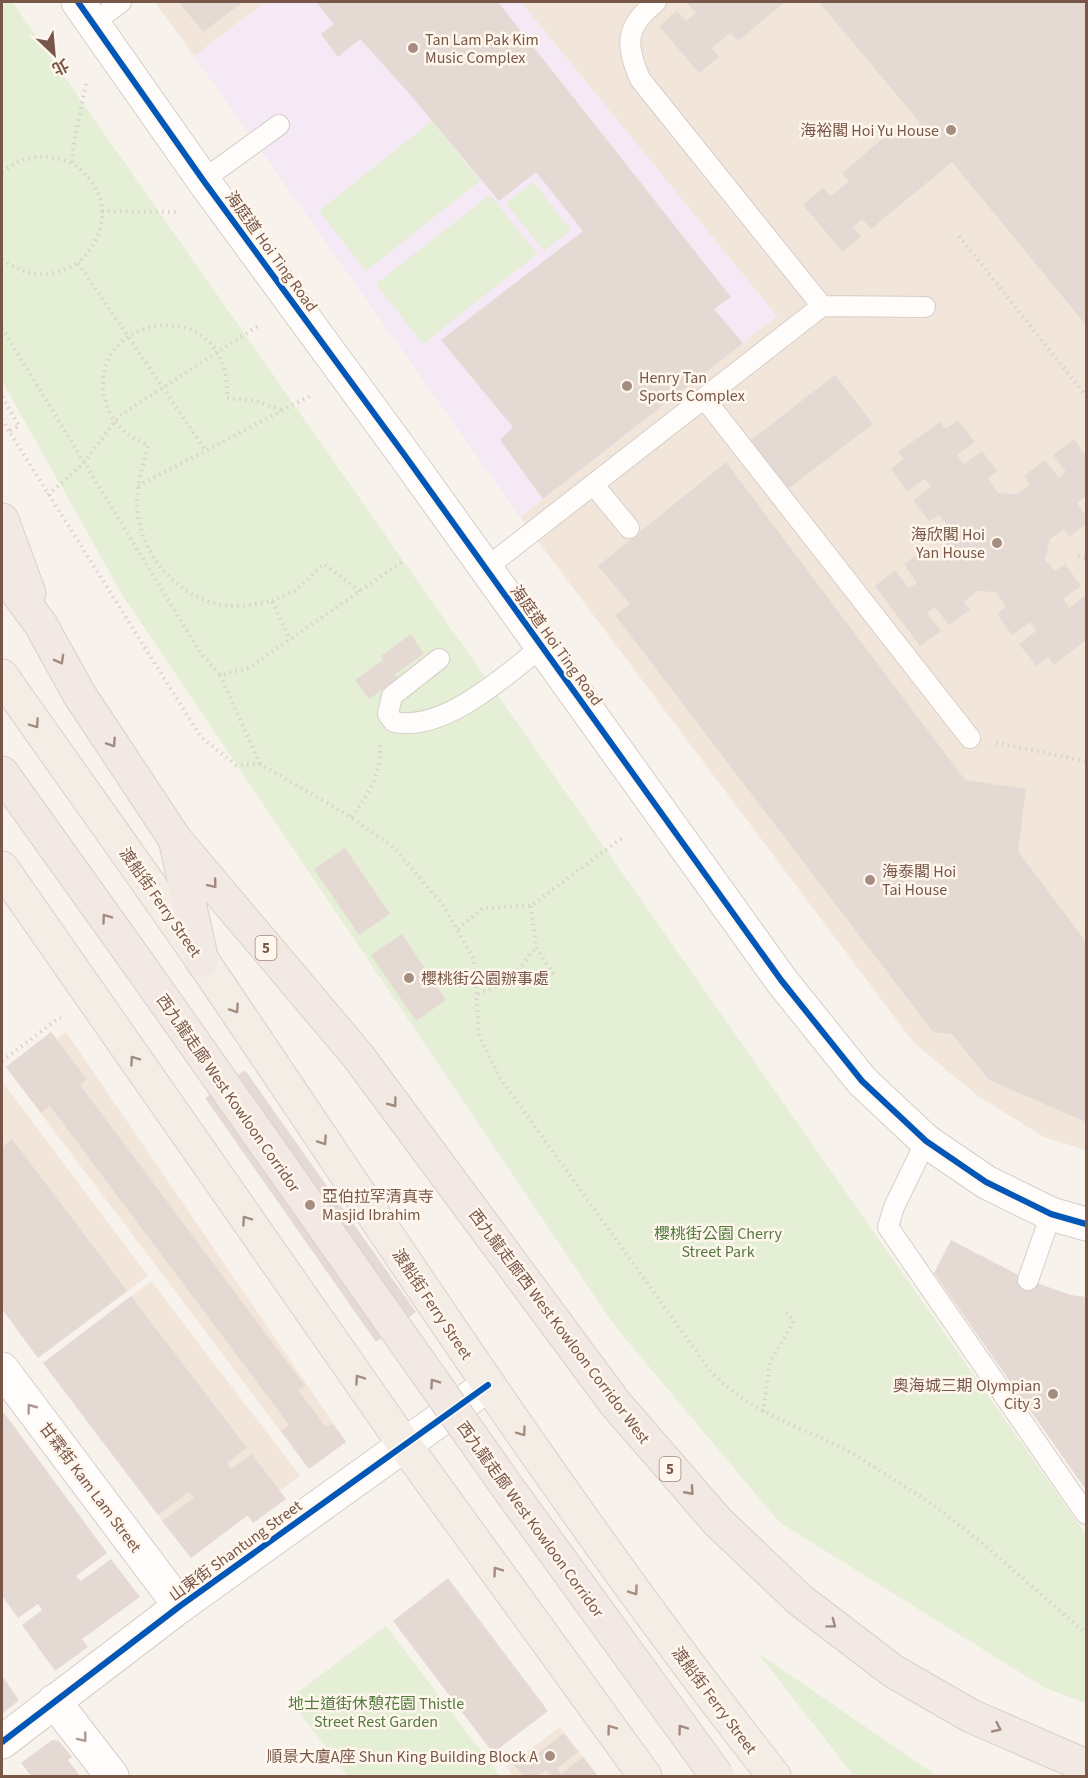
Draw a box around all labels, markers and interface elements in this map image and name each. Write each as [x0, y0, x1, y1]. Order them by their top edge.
north arrow [24, 24, 84, 84]
place label: Tan Lam Pak Kim Music Complex [425, 29, 539, 69]
marker: Tan Lam Pak Kim Music Complex [406, 41, 420, 55]
text: 北 [48, 53, 72, 80]
place label: 海裕閣 Hoi Yu House [800, 120, 939, 142]
marker: 海裕閣 Hoi Yu House [944, 123, 958, 137]
street label: 海庭道 Hoi Ting Road [220, 187, 323, 316]
place label: Henry Tan Sports Complex [639, 367, 745, 407]
marker: Henry Tan Sports Complex [620, 379, 634, 393]
place label: 海欣閣 Hoi Yan House [911, 524, 985, 564]
marker: 海欣閣 Hoi Yan House [990, 536, 1004, 550]
street label: 海庭道 Hoi Ting Road [505, 581, 608, 710]
one-way arrow [53, 654, 64, 664]
one-way arrow [28, 717, 39, 728]
one-way arrow [104, 736, 115, 747]
street label: 渡船街 Ferry Street [114, 843, 207, 962]
place label: 海泰閣 Hoi Tai House [882, 861, 956, 901]
marker: 海泰閣 Hoi Tai House [863, 873, 877, 887]
one-way arrow [205, 877, 216, 888]
one-way arrow [102, 914, 113, 925]
road number: 5 [256, 936, 276, 960]
place label: 櫻桃街公園辦事處 [421, 968, 549, 990]
marker: 櫻桃街公園辦事處 [402, 971, 416, 985]
street label: 西九龍走廊 West Kowloon Corridor [151, 990, 306, 1197]
one-way arrow [228, 1003, 239, 1014]
one-way arrow [130, 1056, 141, 1067]
one-way arrow [385, 1097, 396, 1108]
one-way arrow [316, 1134, 327, 1145]
place label: 亞伯拉罕清真寺 Masjid Ibrahim [322, 1186, 434, 1226]
marker: 亞伯拉罕清真寺 Masjid Ibrahim [303, 1198, 317, 1212]
street label: 西九龍走廊西 West Kowloon Corridor West [464, 1205, 655, 1449]
one-way arrow [242, 1215, 253, 1226]
park label: 櫻桃街公園 Cherry Street Park [654, 1223, 783, 1263]
street label: 渡船街 Ferry Street [387, 1245, 478, 1365]
one-way arrow [355, 1375, 366, 1386]
place label: 奧海城三期 Olympian City 3 [893, 1375, 1041, 1415]
one-way arrow [430, 1378, 441, 1389]
marker: 奧海城三期 Olympian City 3 [1046, 1387, 1060, 1401]
one-way arrow [27, 1404, 38, 1415]
street label: 西九龍走廊 West Kowloon Corridor [452, 1417, 609, 1622]
street label: 甘霖街 Kam Lam Street [34, 1418, 147, 1558]
one-way arrow [514, 1426, 525, 1437]
road number: 5 [660, 1457, 680, 1481]
one-way arrow [683, 1484, 694, 1495]
street label: 山東街 Shantung Street [165, 1495, 307, 1607]
one-way arrow [493, 1566, 504, 1577]
one-way arrow [627, 1585, 638, 1596]
one-way arrow [825, 1617, 836, 1628]
street label: 渡船街 Ferry Street [667, 1642, 762, 1759]
park label: 地士道街休憩花園 Thistle Street Rest Garden [288, 1693, 464, 1733]
one-way arrow [990, 1720, 1001, 1732]
one-way arrow [607, 1724, 618, 1735]
one-way arrow [678, 1725, 689, 1736]
one-way arrow [76, 1732, 87, 1743]
place label: 順景大廈A座 Shun King Building Block A [267, 1746, 538, 1768]
marker: 順景大廈A座 Shun King Building Block A [543, 1749, 557, 1763]

